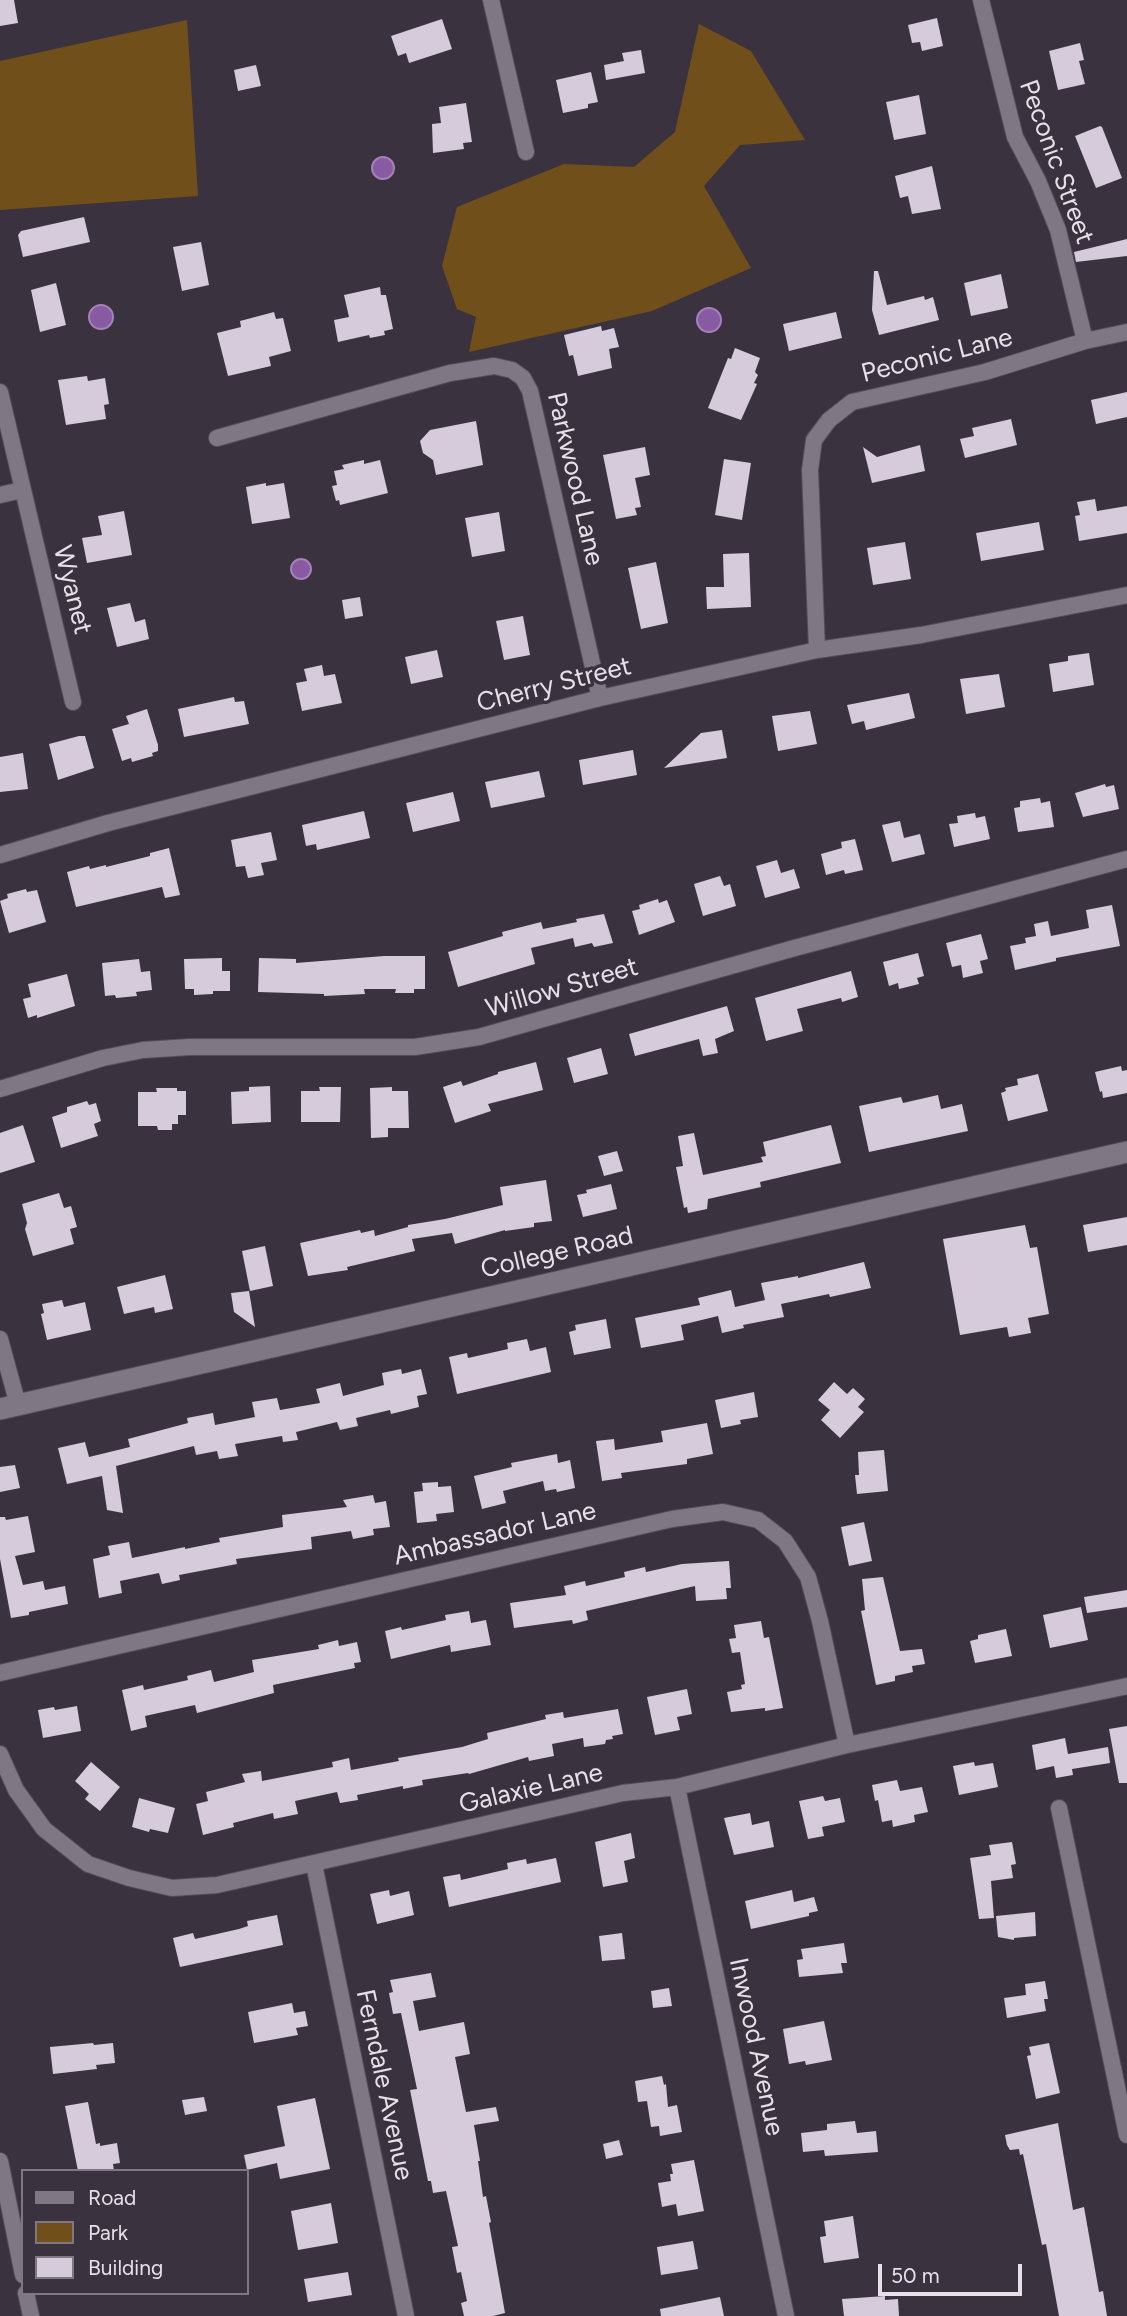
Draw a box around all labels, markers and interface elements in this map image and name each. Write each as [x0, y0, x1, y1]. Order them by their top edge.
street label: Peconic Street [1012, 76, 1100, 248]
street label: Peconic Lane [858, 322, 1016, 390]
street label: Parkwood Lane [540, 389, 610, 569]
street label: Wyanet [46, 543, 98, 637]
street label: Cherry Street [474, 651, 634, 719]
street label: Willow Street [482, 951, 642, 1025]
street label: College Road [478, 1220, 636, 1286]
street label: Ambassador Lane [391, 1496, 599, 1572]
street label: Galaxie Lane [456, 1757, 606, 1821]
street label: Inwood Avenue [722, 1955, 790, 2139]
street label: Ferndale Avenue [349, 1987, 419, 2183]
legend [21, 2169, 248, 2295]
text: Road [88, 2185, 136, 2210]
text: Park [88, 2220, 128, 2245]
scale bar [882, 2250, 1026, 2294]
text: Building [88, 2255, 163, 2280]
text: 50 m [891, 2263, 940, 2288]

